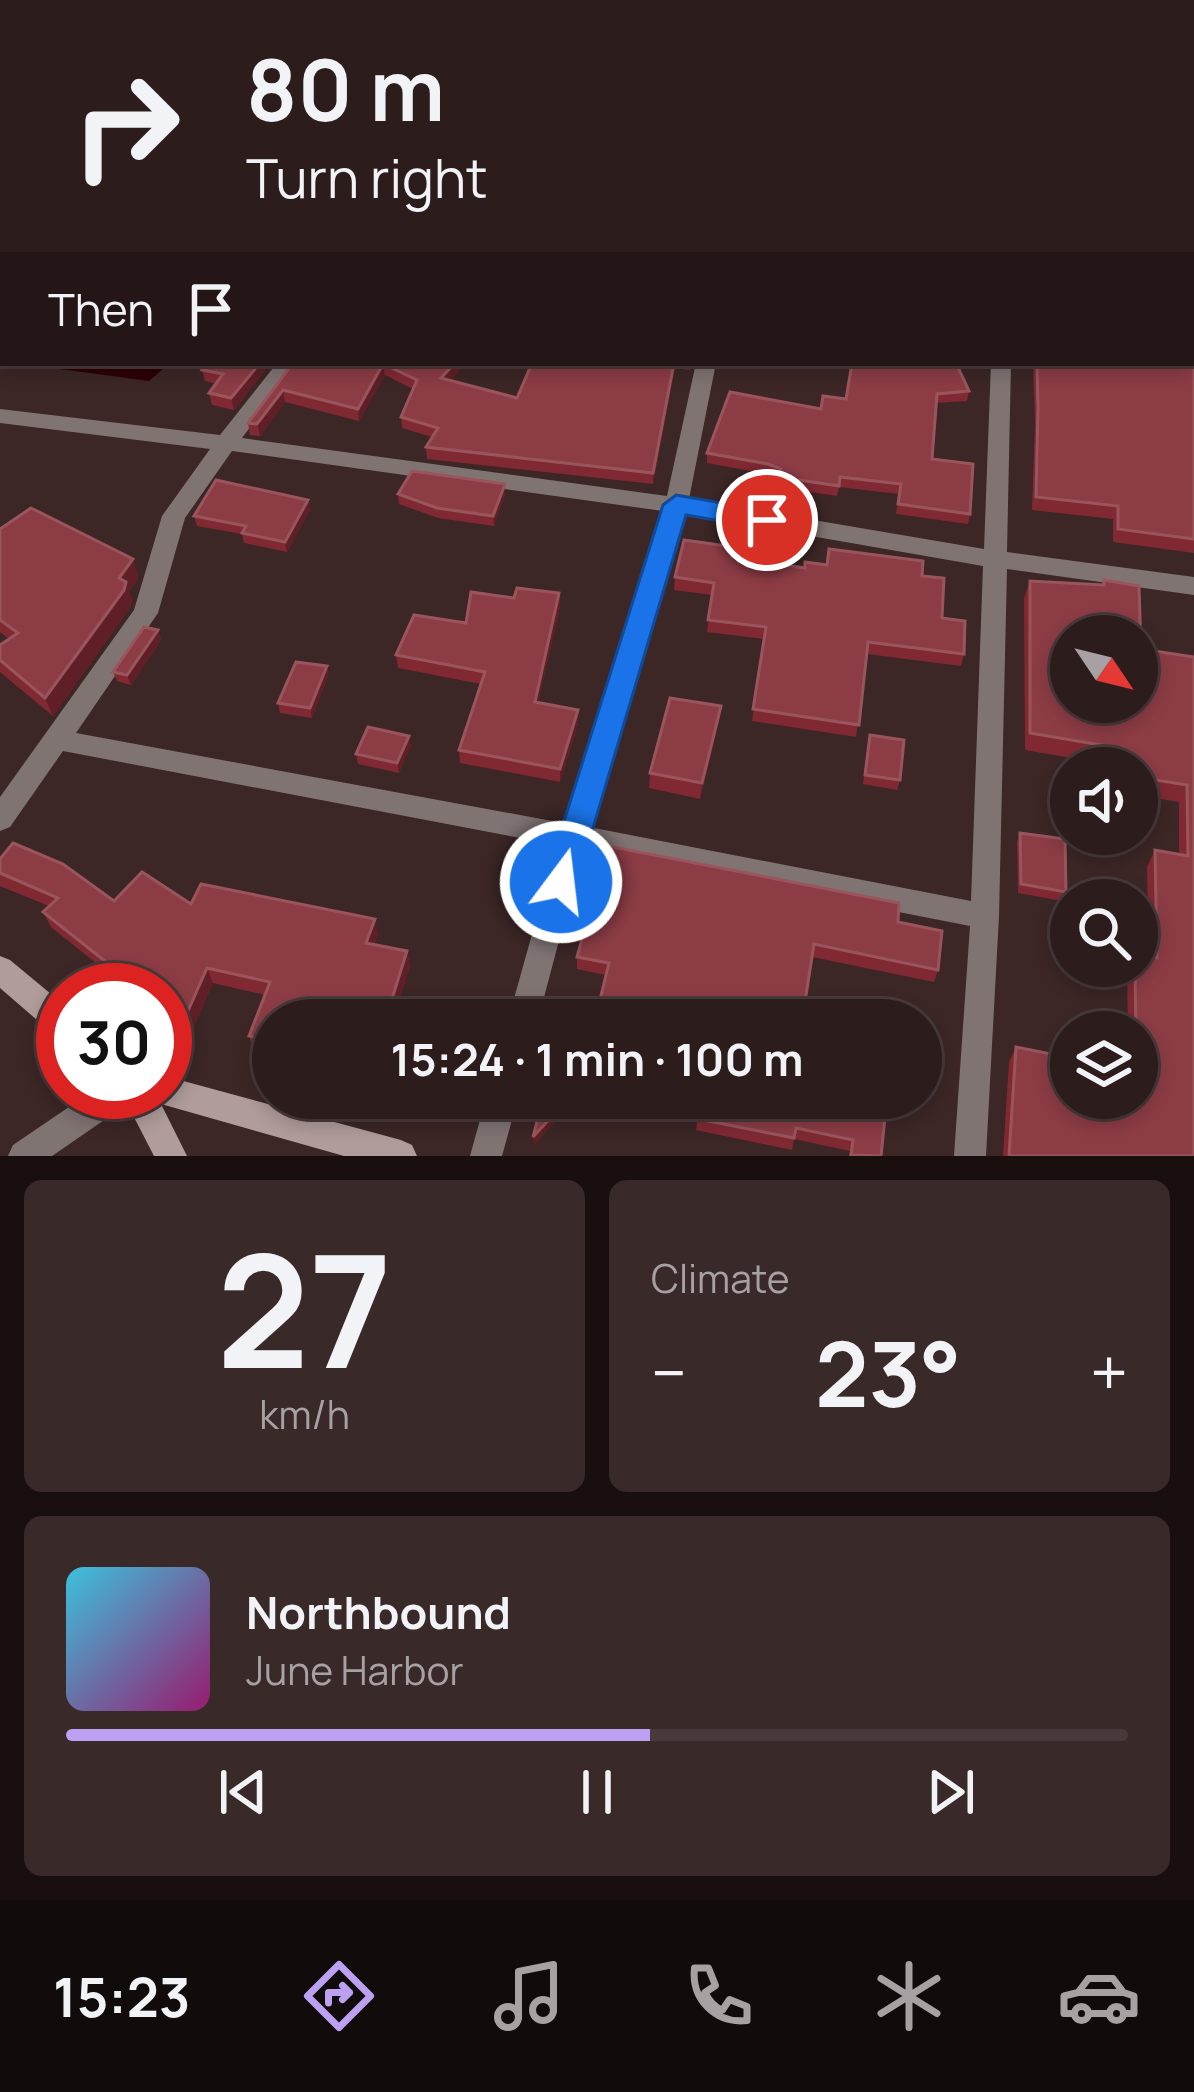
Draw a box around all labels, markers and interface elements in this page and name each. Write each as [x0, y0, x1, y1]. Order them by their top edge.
text: 80 m [246, 31, 445, 146]
icon: right [48, 48, 204, 204]
text: Turn right [246, 140, 488, 214]
icon: arrive [178, 276, 244, 342]
text: Then [48, 278, 154, 340]
pin [716, 469, 818, 571]
icon: arrive [734, 487, 800, 553]
north arrow [1050, 615, 1158, 723]
map controls [1050, 615, 1158, 1119]
button: sound [1050, 747, 1158, 855]
position arrow [498, 819, 624, 945]
button: search [1050, 879, 1158, 987]
speed limit sign: 30 [36, 963, 192, 1119]
button: layers [1050, 1011, 1158, 1119]
text: 15:24 · 1 min · 100 m [390, 1028, 804, 1090]
text: 27 [216, 1202, 393, 1415]
text: Climate [651, 1251, 790, 1305]
text: 23° [815, 1311, 962, 1434]
text: − [651, 1327, 687, 1417]
text: + [1090, 1327, 1128, 1417]
text: km/h [259, 1387, 350, 1441]
text: Northbound [246, 1581, 511, 1643]
text: June Harbor [246, 1643, 464, 1697]
icon: previous [210, 1759, 276, 1825]
icon: pause [564, 1759, 630, 1825]
icon: next [918, 1759, 984, 1825]
icon: directions [297, 1954, 381, 2038]
icon: music [487, 1954, 571, 2038]
icon: phone [677, 1954, 761, 2038]
icon: climate [867, 1954, 951, 2038]
icon: car [1057, 1954, 1141, 2038]
text: 15:23 [53, 1959, 190, 2033]

